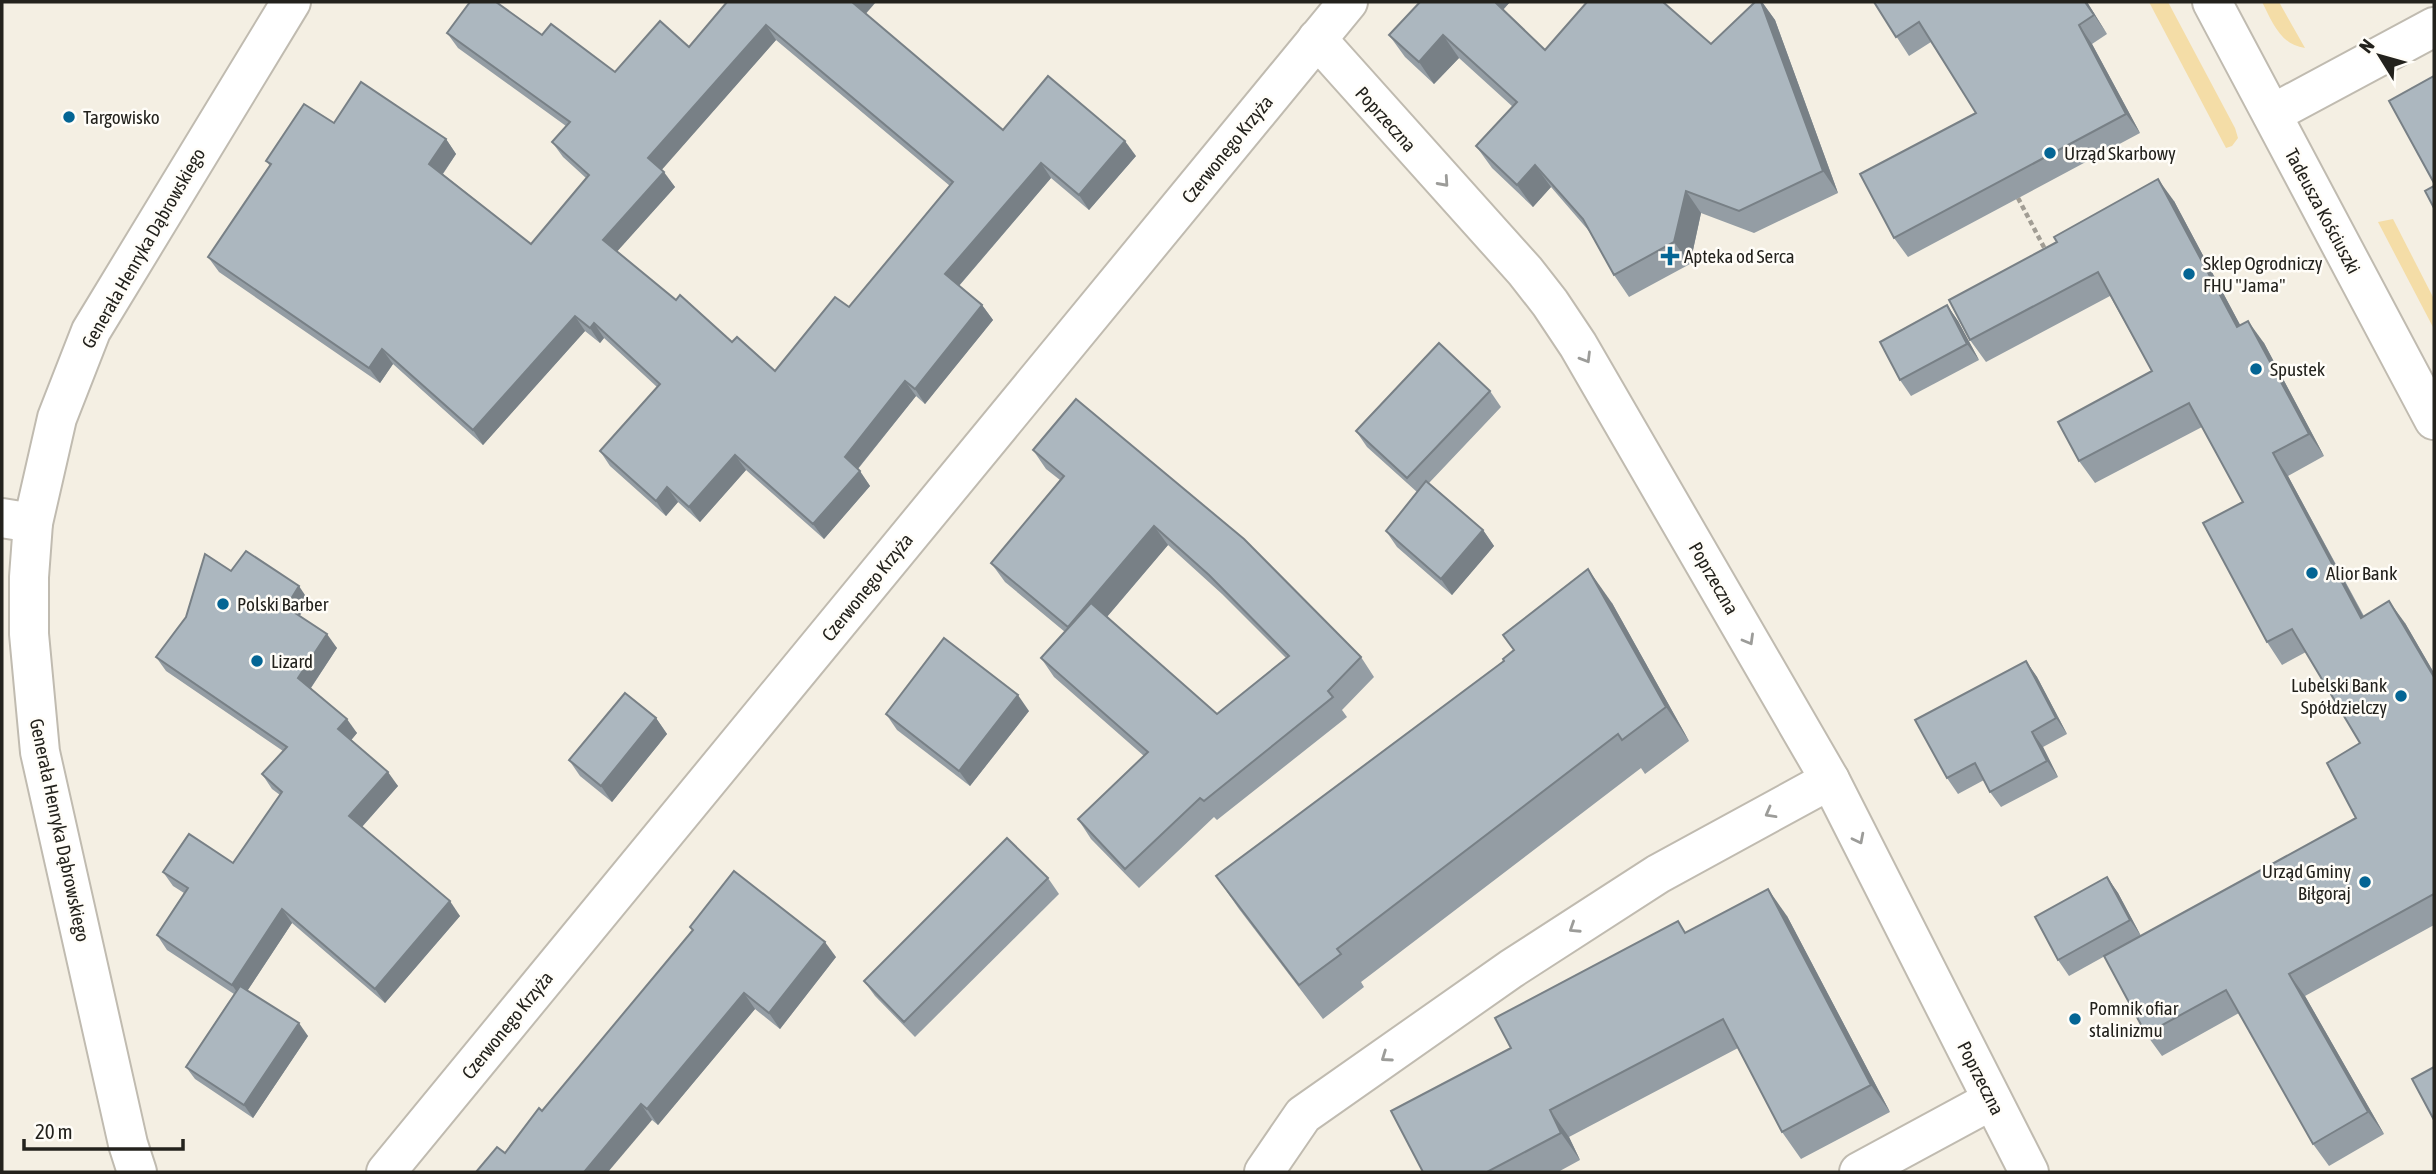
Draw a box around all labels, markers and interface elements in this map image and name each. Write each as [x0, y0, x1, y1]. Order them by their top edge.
north arrow [2345, 21, 2415, 91]
text: N [2354, 35, 2379, 57]
street label: Poprzeczna [1351, 82, 1421, 156]
street label: Czerwonego Krzyża [1177, 91, 1277, 207]
place label: Targowisko [83, 106, 160, 128]
marker: Targowisko [61, 109, 77, 125]
place label: Urząd Skarbowy [2064, 142, 2176, 164]
street label: Generała Henryka Dąbrowskiego [77, 144, 209, 352]
marker: Urząd Skarbowy [2042, 145, 2058, 161]
street label: Tadeusza Kościuszki [2281, 145, 2365, 277]
one-way arrow [1435, 174, 1448, 187]
place label: Apteka od Serca [1684, 245, 1795, 267]
marker: Apteka od Serca [1662, 248, 1678, 264]
place label: Sklep Ogrodniczy FHU "Jama" [2203, 252, 2323, 296]
marker: Sklep Ogrodniczy FHU "Jama" [2181, 266, 2197, 282]
one-way arrow [1578, 351, 1591, 364]
place label: Spustek [2270, 358, 2326, 380]
marker: Spustek [2248, 361, 2264, 377]
street label: Czerwonego Krzyża [817, 529, 917, 645]
street label: Poprzeczna [1685, 538, 1743, 618]
place label: Alior Bank [2326, 562, 2398, 584]
marker: Alior Bank [2304, 565, 2320, 581]
place label: Polski Barber [237, 593, 329, 615]
marker: Polski Barber [215, 596, 231, 612]
one-way arrow [1741, 633, 1754, 646]
place label: Lizard [271, 650, 313, 672]
marker: Lizard [249, 653, 265, 669]
place label: Lubelski Bank Spółdzielczy [2291, 674, 2388, 718]
marker: Lubelski Bank Spółdzielczy [2393, 688, 2409, 704]
street label: Generała Henryka Dąbrowskiego [26, 716, 94, 944]
one-way arrow [1764, 805, 1777, 818]
one-way arrow [1851, 832, 1865, 844]
place label: Urząd Gminy Biłgoraj [2262, 860, 2351, 904]
marker: Urząd Gminy Biłgoraj [2357, 874, 2373, 890]
one-way arrow [1568, 920, 1581, 933]
street label: Czerwonego Krzyża [457, 967, 557, 1083]
place label: Pomnik ofiar stalinizmu [2089, 997, 2179, 1041]
marker: Pomnik ofiar stalinizmu [2067, 1011, 2083, 1027]
street label: Poprzeczna [1953, 1037, 2009, 1119]
one-way arrow [1381, 1048, 1394, 1061]
scale bar [24, 1108, 184, 1152]
text: 20 m [35, 1119, 73, 1143]

